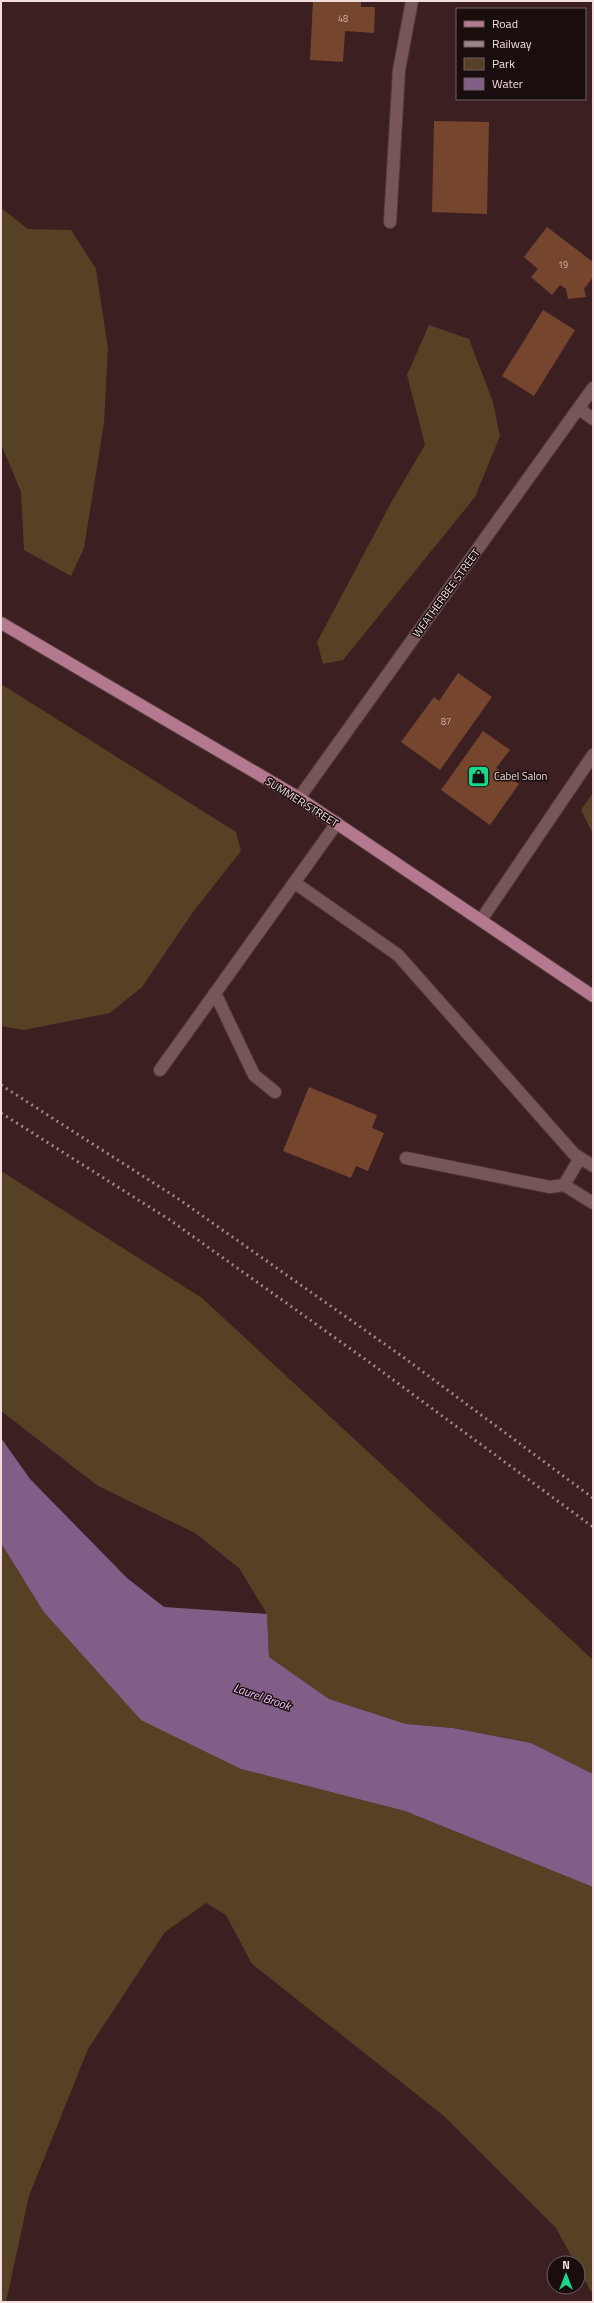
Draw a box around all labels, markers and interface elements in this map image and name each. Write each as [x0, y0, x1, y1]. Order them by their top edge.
legend [456, 8, 586, 100]
house number: 48 [338, 12, 348, 25]
text: Road [492, 14, 518, 33]
text: Railway [492, 34, 532, 53]
text: Park [492, 54, 515, 73]
text: Water [492, 74, 523, 93]
house number: 19 [558, 258, 568, 271]
street label: WEATHERBEE STREET [408, 545, 484, 640]
house number: 87 [441, 715, 451, 728]
shop icon: Cabel Salon [466, 763, 492, 789]
place label: Cabel Salon [494, 768, 548, 784]
street label: SUMMER STREET [262, 773, 342, 831]
water label: Laurel Brook [231, 1678, 295, 1716]
north arrow [546, 2255, 586, 2295]
text: N [562, 2257, 570, 2273]

